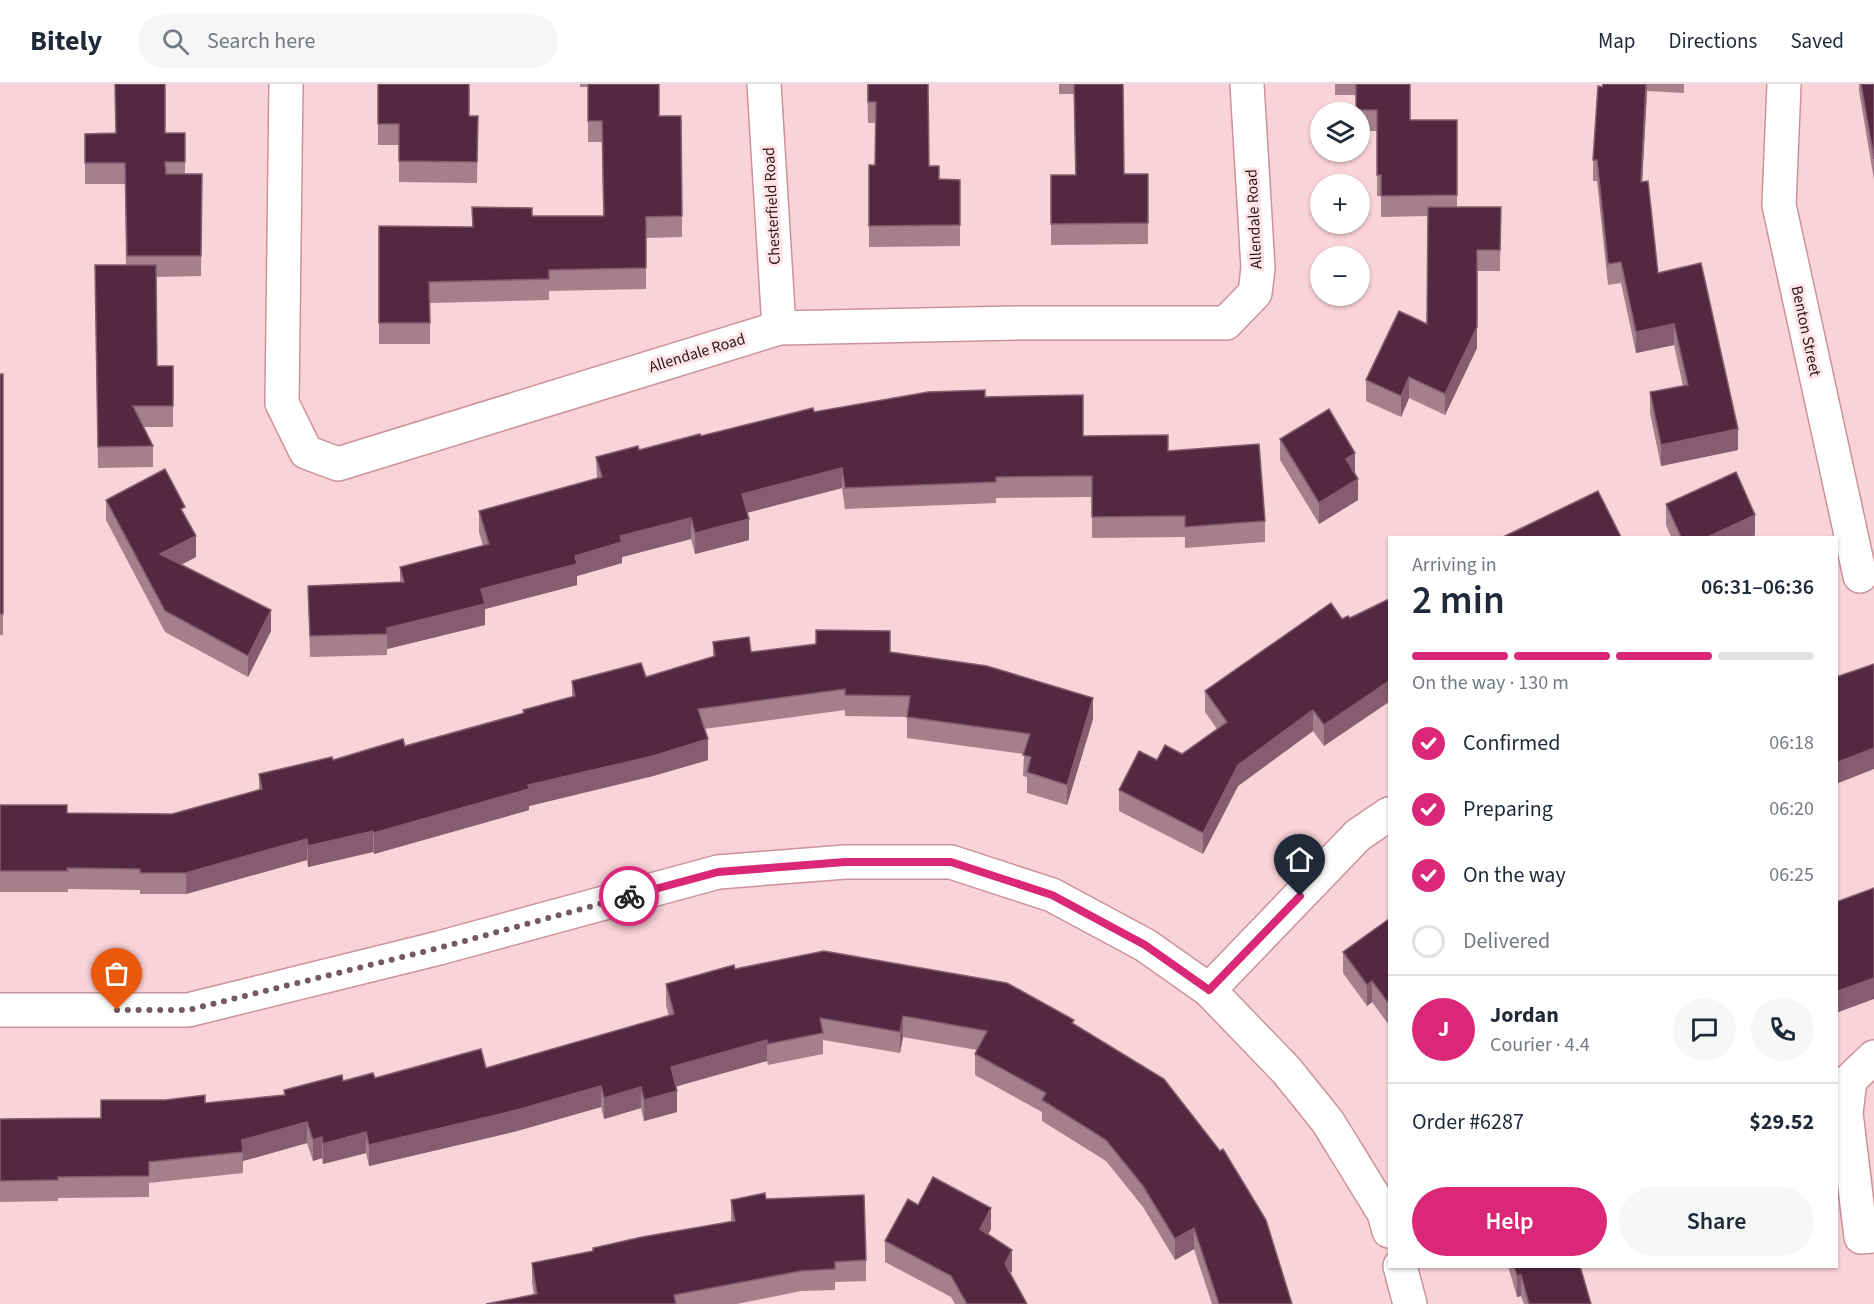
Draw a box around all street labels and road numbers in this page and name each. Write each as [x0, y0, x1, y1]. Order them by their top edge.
street label: Chesterfield Road [758, 147, 786, 265]
street label: Allendale Road [1240, 168, 1268, 270]
street label: Benton Street [1786, 284, 1826, 379]
street label: Allendale Road [646, 328, 748, 378]

